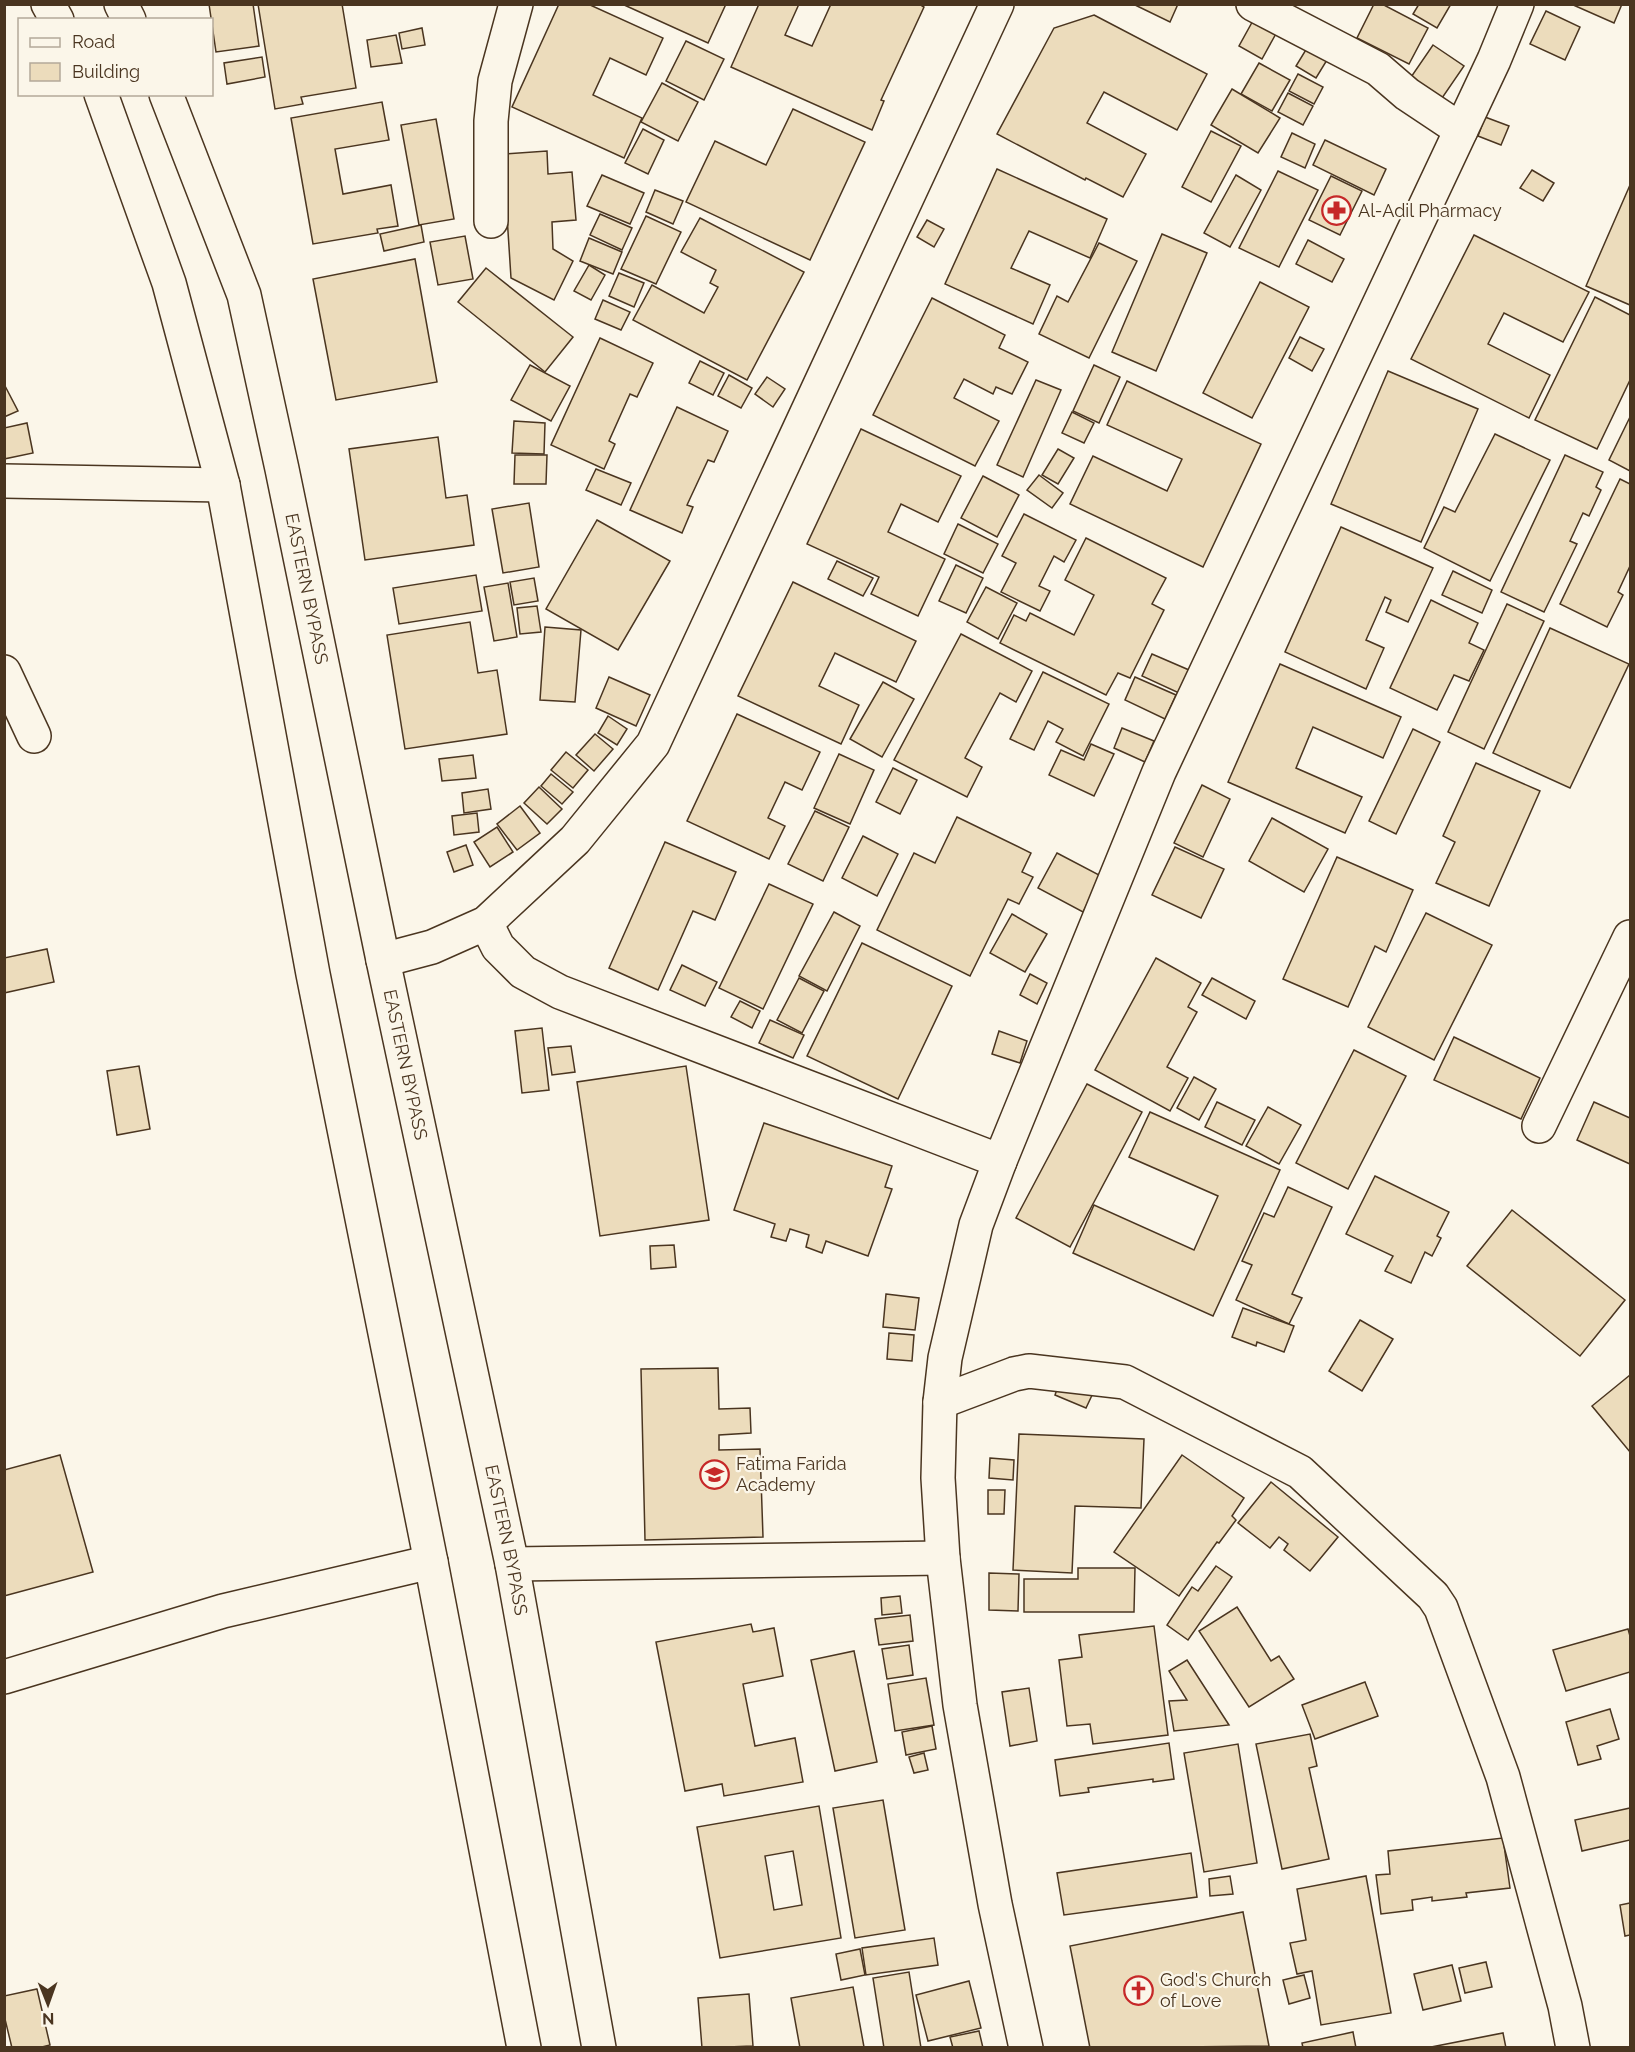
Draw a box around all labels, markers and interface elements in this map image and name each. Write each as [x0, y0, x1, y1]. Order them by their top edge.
legend [18, 18, 213, 96]
text: Road [72, 31, 115, 52]
text: Building [72, 61, 140, 82]
pharmacy icon: Al-Adil Pharmacy [1321, 195, 1353, 227]
place label: Al-Adil Pharmacy [1358, 200, 1502, 221]
street label: EASTERN BYPASS [281, 511, 333, 666]
street label: EASTERN BYPASS [380, 987, 432, 1142]
place label: Fatima Farida Academy [736, 1453, 847, 1495]
school or university icon: Fatima Farida Academy [699, 1458, 731, 1490]
street label: EASTERN BYPASS [481, 1463, 532, 1617]
place label: God's Church of Love [1160, 1969, 1271, 2011]
north arrow [18, 1974, 78, 2034]
church icon: God's Church of Love [1123, 1974, 1155, 2006]
text: N [42, 2009, 55, 2028]

